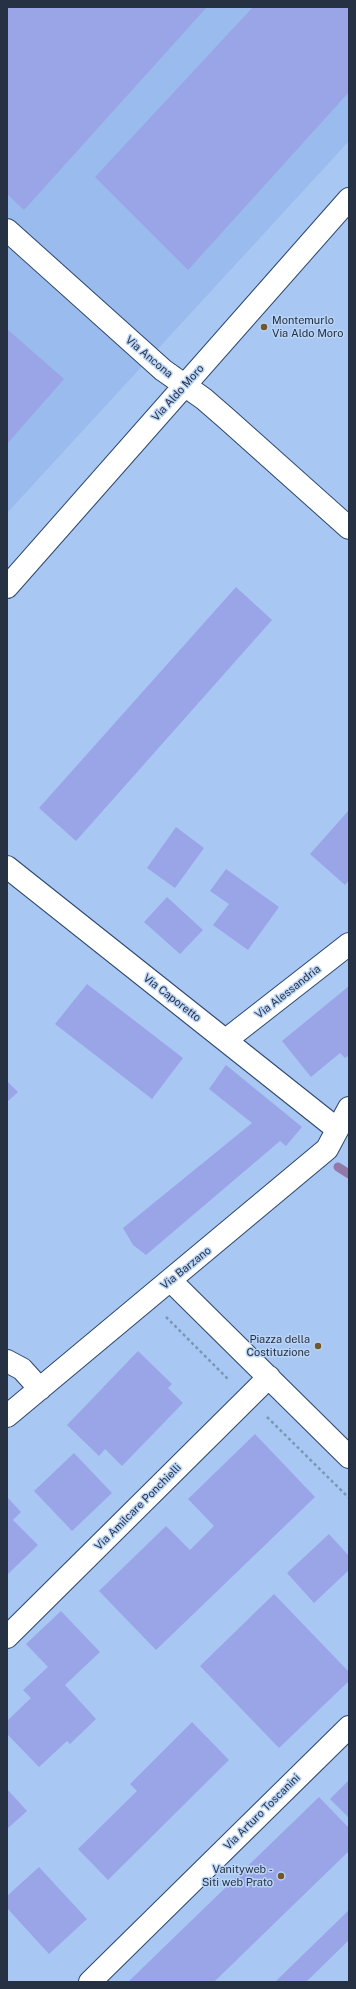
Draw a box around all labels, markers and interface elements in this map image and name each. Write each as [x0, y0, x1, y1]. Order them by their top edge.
place label: Montemurlo Via Aldo Moro [272, 314, 344, 340]
marker: Montemurlo Via Aldo Moro [259, 322, 269, 332]
street label: Via Ancona [123, 333, 175, 381]
street label: Via Aldo Moro [149, 362, 207, 424]
street label: Via Alessandria [253, 962, 323, 1022]
street label: Via Caporetto [141, 971, 203, 1025]
street label: Via Barzano [158, 1244, 214, 1292]
place label: Piazza della Costituzione [246, 1333, 310, 1359]
marker: Piazza della Costituzione [313, 1341, 323, 1351]
street label: Via Amilcare Ponchielli [92, 1461, 184, 1553]
street label: Via Arturo Toscanini [221, 1771, 303, 1853]
place label: Vanityweb - Siti web Prato [202, 1863, 273, 1889]
marker: Vanityweb - Siti web Prato [276, 1871, 286, 1881]

